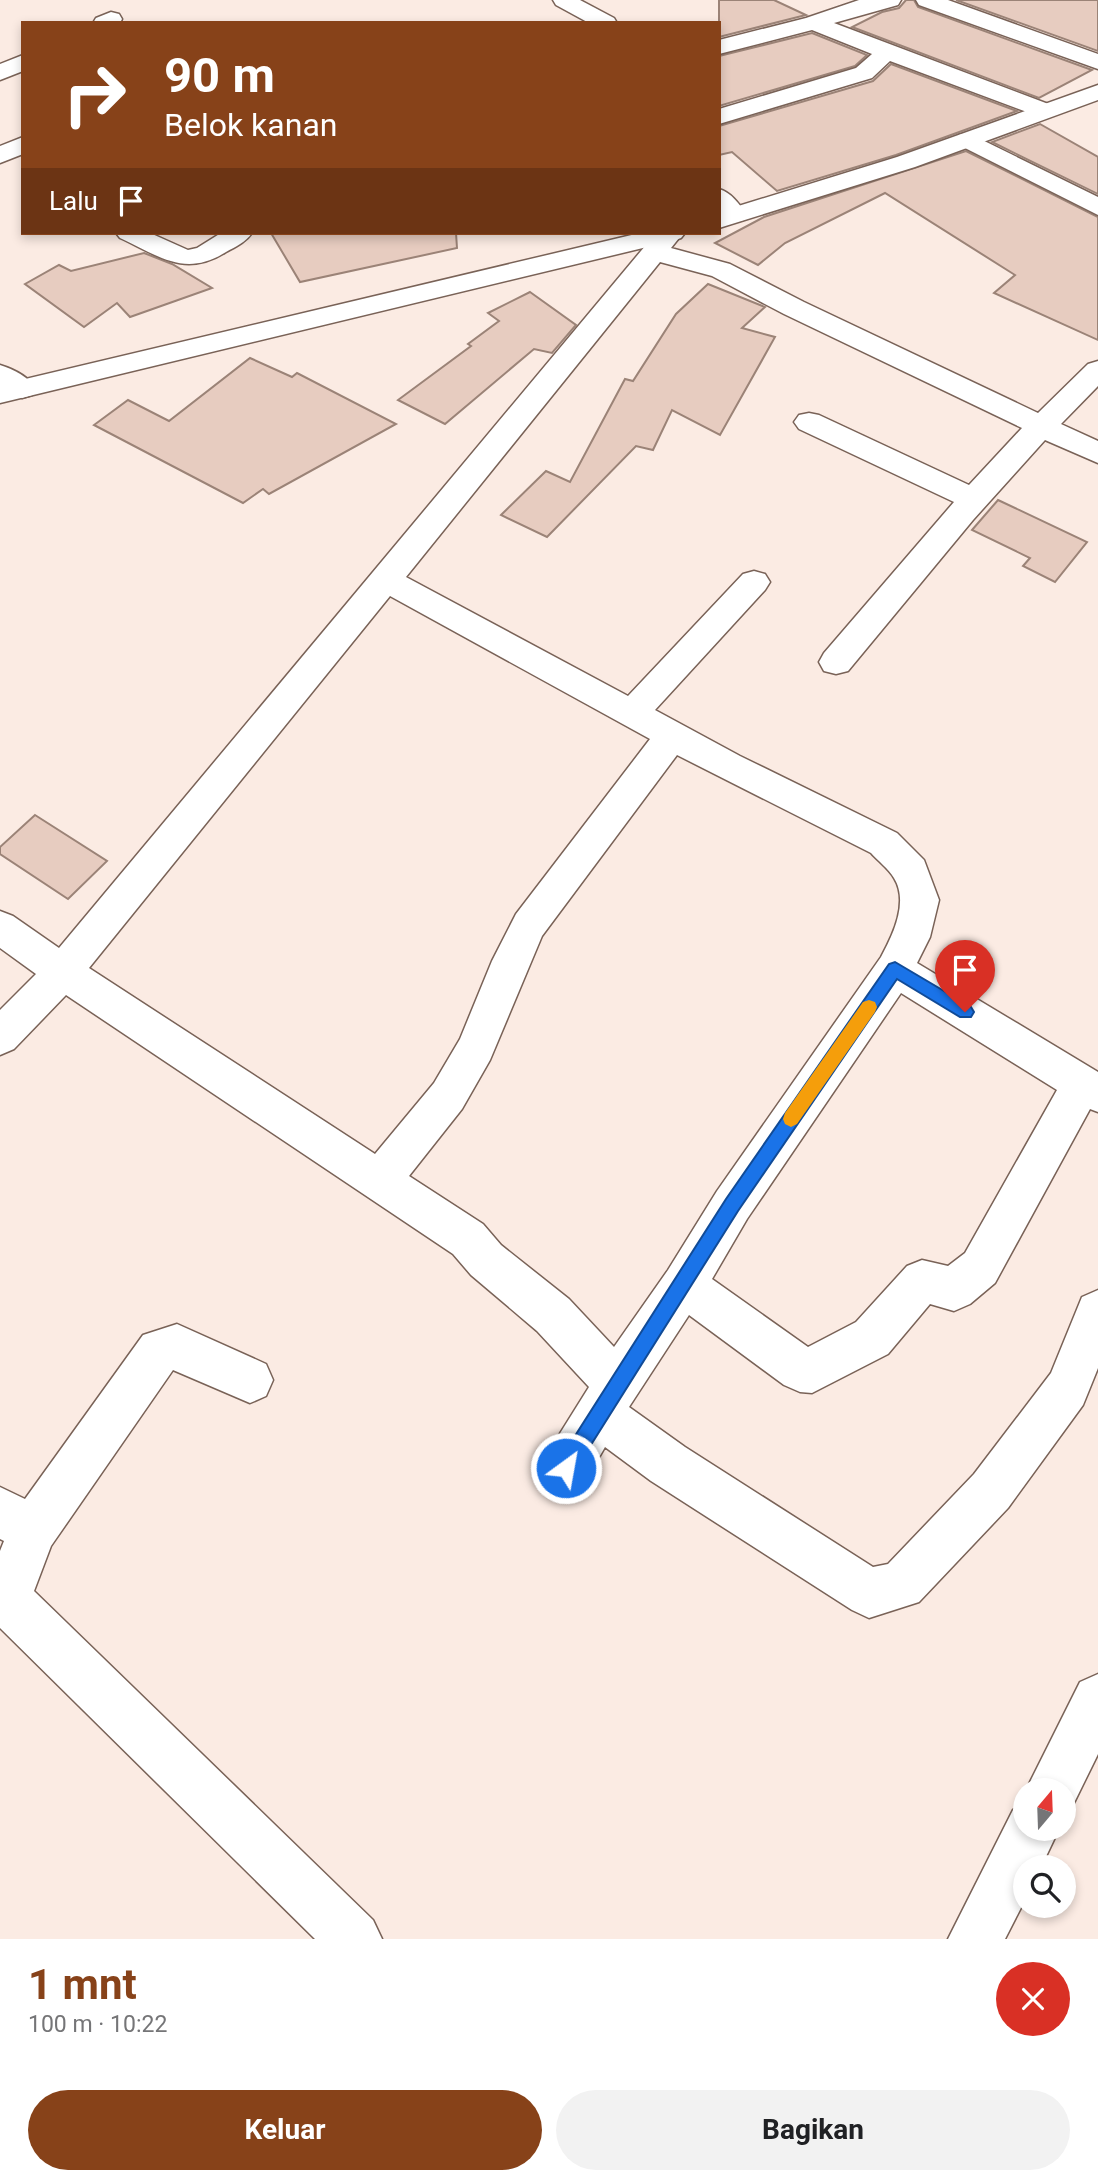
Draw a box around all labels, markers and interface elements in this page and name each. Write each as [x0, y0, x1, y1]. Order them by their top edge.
text: 90 m [164, 47, 275, 104]
icon: right [49, 49, 140, 140]
text: Belok kanan [164, 106, 337, 144]
icon: arrive [112, 182, 150, 220]
text: Lalu [49, 186, 98, 216]
pin [935, 940, 995, 1012]
icon: arrive [946, 951, 984, 989]
position arrow [529, 1431, 603, 1505]
north arrow [1013, 1778, 1076, 1841]
map controls [1013, 1778, 1076, 1918]
button: search [1013, 1855, 1076, 1918]
text: 1 mnt [28, 1960, 137, 2009]
button: close [996, 1962, 1070, 2036]
text: 100 m · 10:22 [28, 2011, 167, 2038]
button: Keluar [28, 2090, 542, 2170]
button: Bagikan [556, 2090, 1070, 2170]

